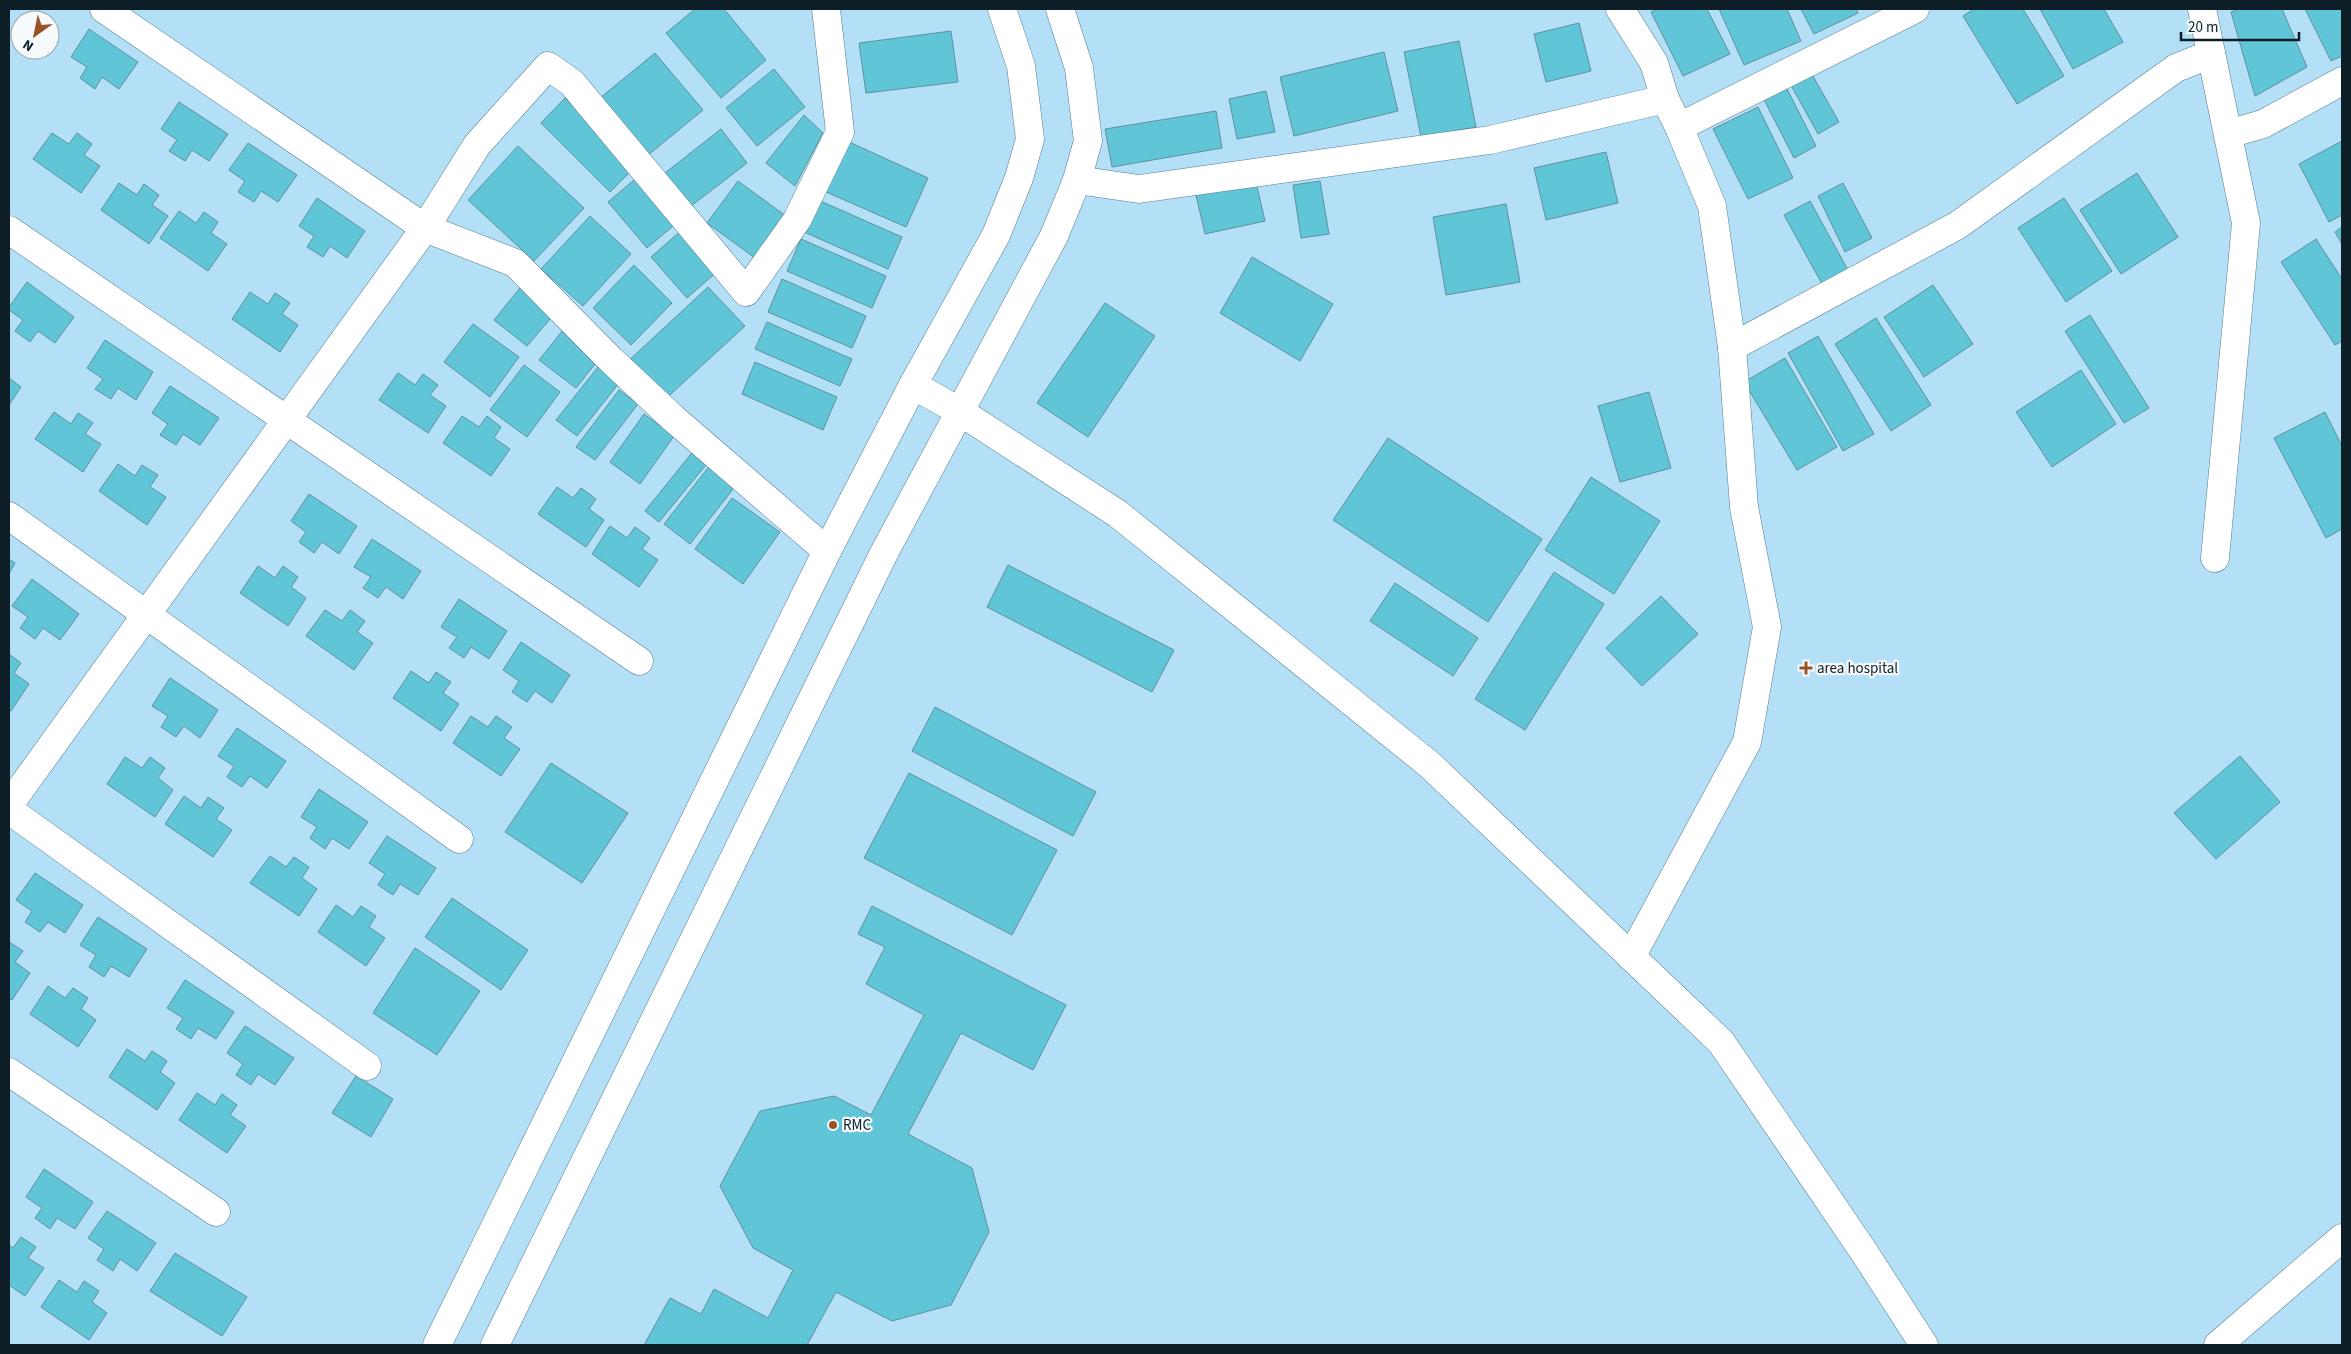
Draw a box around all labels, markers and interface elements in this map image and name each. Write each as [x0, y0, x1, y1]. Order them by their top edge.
north arrow [10, 10, 60, 60]
scale bar [2181, 10, 2298, 42]
text: 20 m [2188, 17, 2218, 38]
text: N [19, 34, 38, 56]
place label: area hospital [1817, 658, 1898, 679]
marker: area hospital [1799, 661, 1813, 675]
place label: RMC [843, 1115, 871, 1136]
marker: RMC [827, 1119, 839, 1131]

